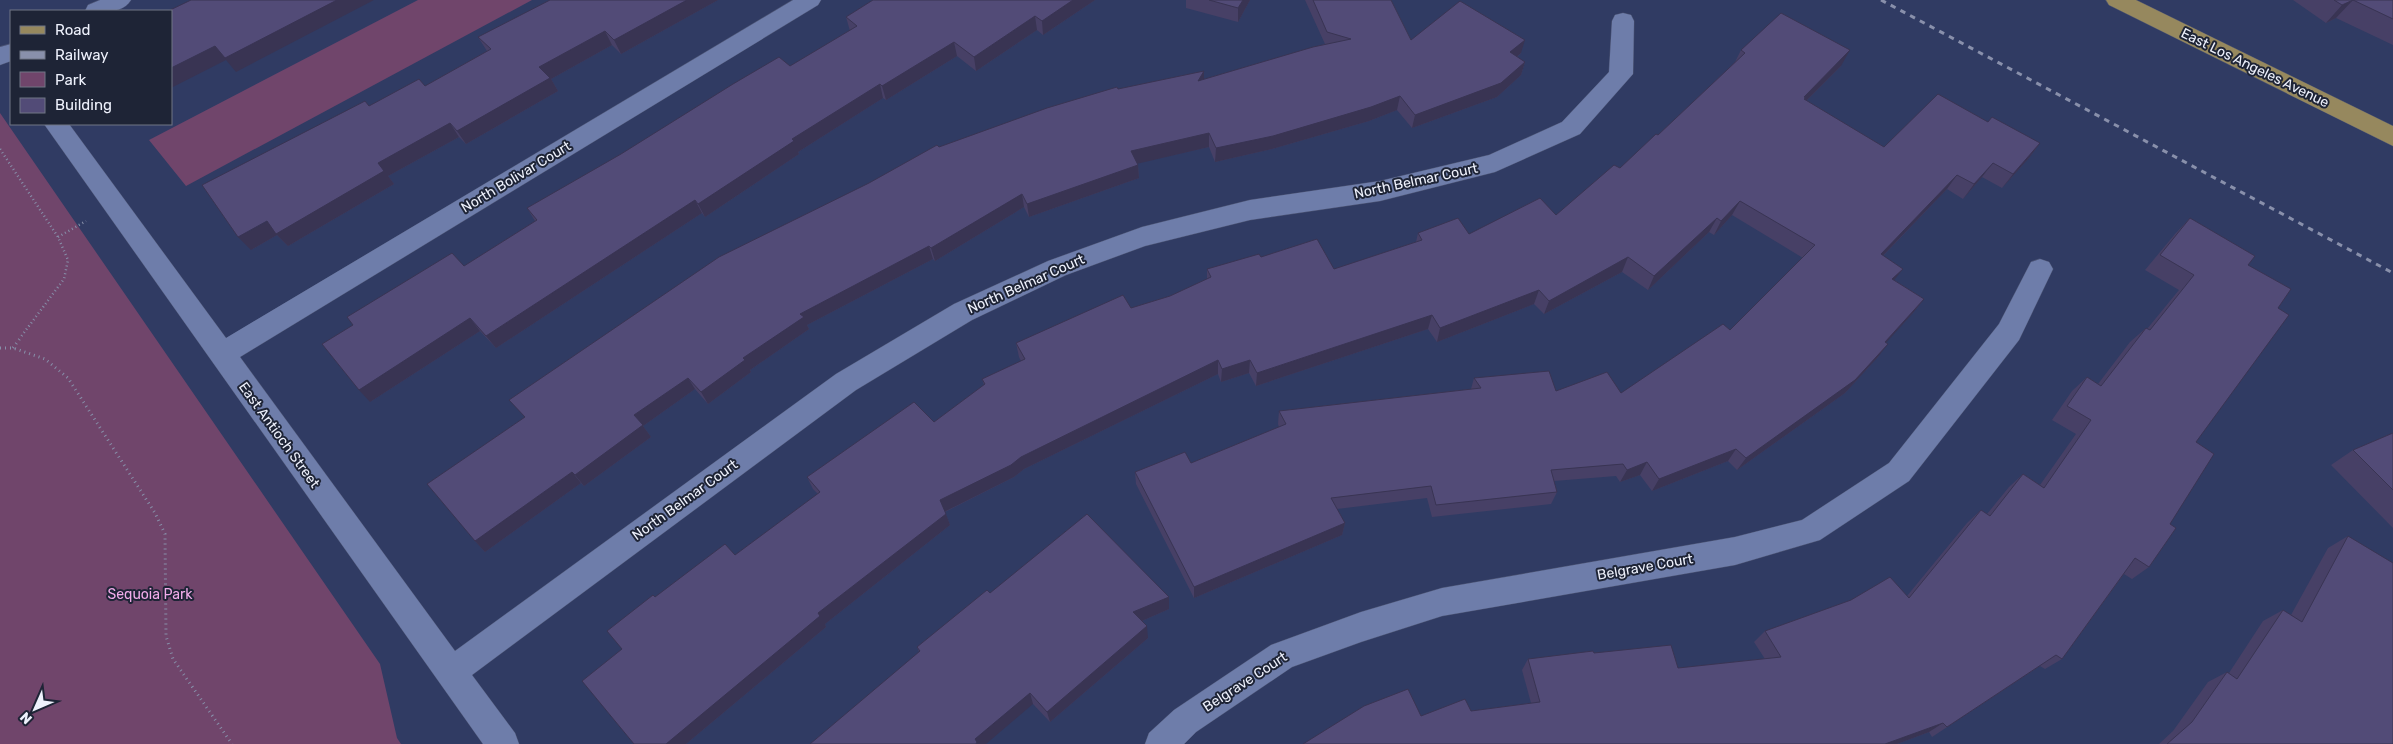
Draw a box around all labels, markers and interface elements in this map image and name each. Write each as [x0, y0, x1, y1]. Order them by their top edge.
legend [10, 10, 172, 125]
text: Road [55, 21, 91, 39]
street label: East Los Angeles Avenue [2178, 25, 2332, 111]
text: Railway [55, 46, 109, 64]
text: Park [55, 71, 86, 89]
text: Building [55, 96, 112, 114]
street label: North Bolivar Court [458, 137, 574, 216]
street label: North Belmar Court [1352, 159, 1480, 202]
street label: North Belmar Court [965, 250, 1088, 317]
street label: East Antioch Street [235, 379, 323, 492]
street label: North Belmar Court [629, 456, 742, 544]
street label: Belgrave Court [1596, 550, 1695, 584]
park label: Sequoia Park [107, 586, 193, 603]
street label: Belgrave Court [1200, 648, 1291, 716]
north arrow [10, 684, 60, 734]
text: N [17, 708, 36, 727]

